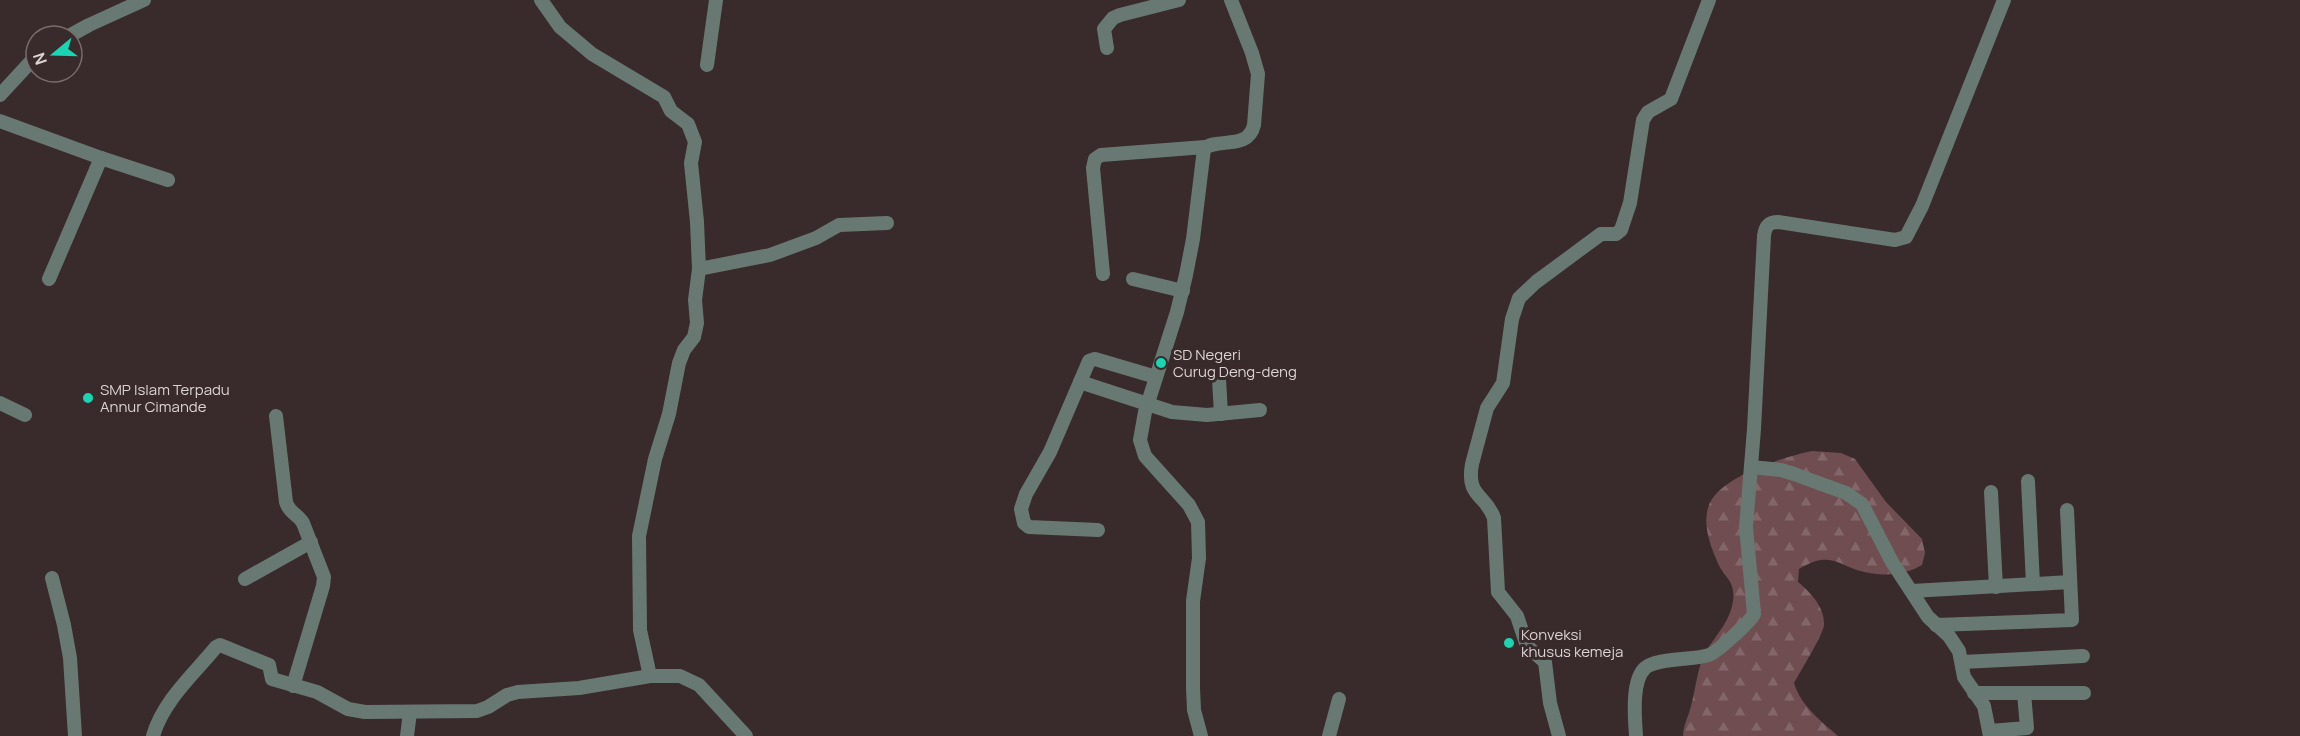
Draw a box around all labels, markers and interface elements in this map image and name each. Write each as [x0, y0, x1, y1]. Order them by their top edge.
north arrow [24, 24, 84, 84]
text: N [28, 50, 52, 68]
place label: SD Negeri Curug Deng-deng [1173, 344, 1297, 382]
marker: SD Negeri Curug Deng-deng [1154, 356, 1168, 370]
place label: SMP Islam Terpadu Annur Cimande [100, 379, 230, 417]
marker: SMP Islam Terpadu Annur Cimande [81, 391, 95, 405]
place label: Konveksi khusus kemeja [1521, 624, 1623, 662]
marker: Konveksi khusus kemeja [1502, 636, 1516, 650]

